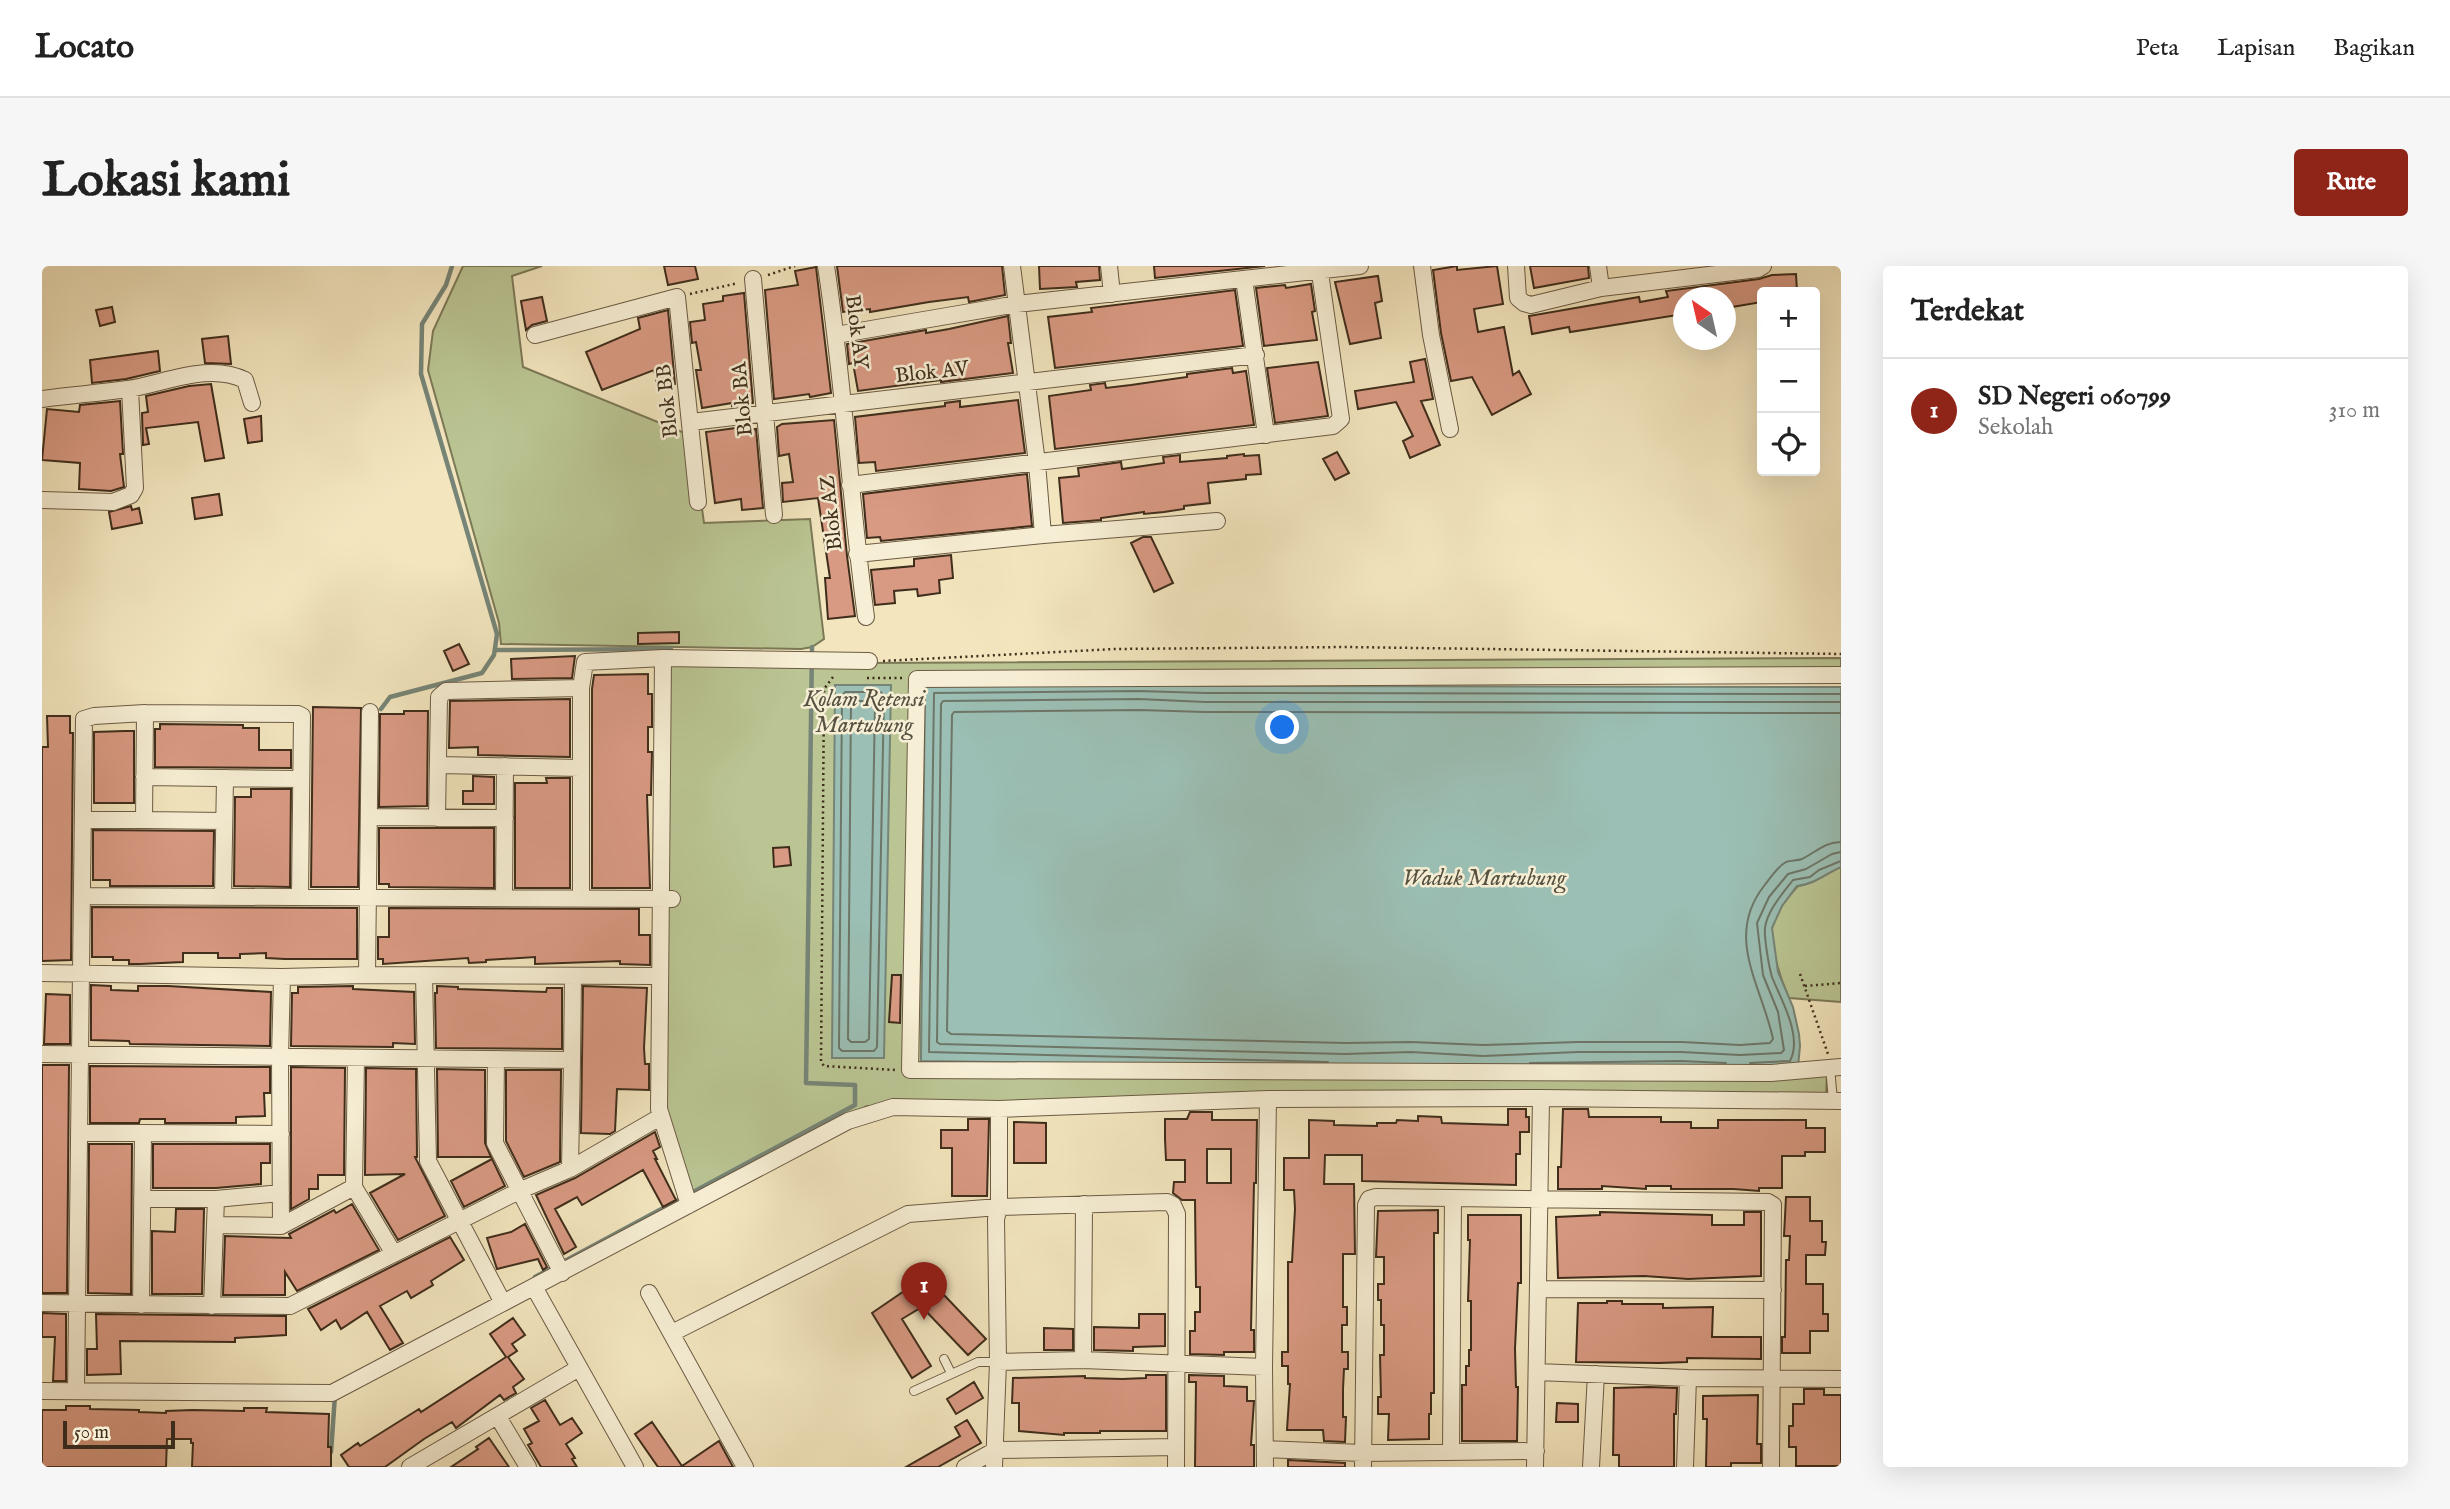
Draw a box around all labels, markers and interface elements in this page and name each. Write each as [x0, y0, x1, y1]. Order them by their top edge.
text: Locato [35, 27, 134, 69]
text: Peta [2136, 33, 2179, 64]
text: Lapisan [2217, 33, 2295, 64]
text: Bagikan [2333, 33, 2415, 64]
button: Rute [2294, 149, 2408, 216]
text: Lokasi kami [42, 151, 290, 213]
north arrow [1673, 287, 1736, 350]
map controls [1757, 287, 1820, 476]
button: + [1757, 287, 1820, 350]
street label: Blok AY [838, 293, 874, 372]
text: Terdekat [1911, 293, 2024, 331]
button: − [1757, 350, 1820, 413]
street label: Blok AV [894, 356, 971, 390]
street label: Blok BA [726, 360, 760, 437]
street label: Blok BB [651, 363, 685, 439]
text: SD Negeri 060799 [1978, 380, 2171, 413]
text: 1 [1930, 396, 1938, 425]
text: 310 m [2329, 396, 2380, 425]
button: locate [1757, 413, 1820, 476]
text: Sekolah [1978, 413, 2053, 442]
street label: Blok AZ [815, 474, 849, 552]
water label: Kolam Retensi Martubung [802, 685, 926, 741]
your location [1265, 710, 1299, 744]
water label: Waduk Martubung [1402, 864, 1567, 894]
pin: 1 [901, 1262, 947, 1320]
scale bar [63, 1418, 175, 1450]
text: 50 m [74, 1421, 109, 1445]

